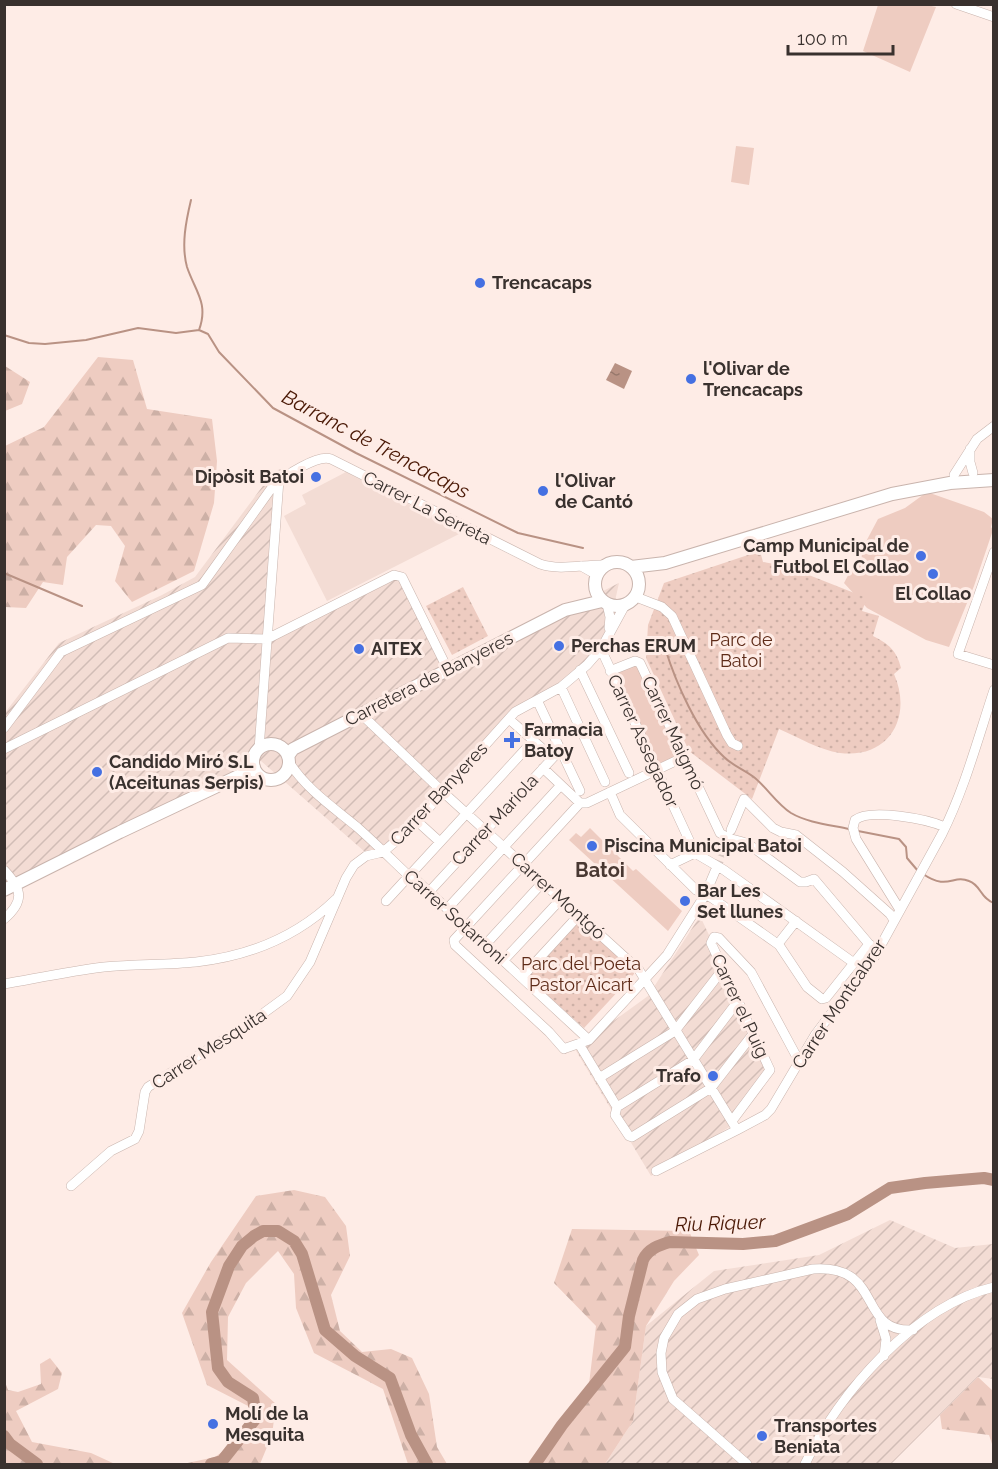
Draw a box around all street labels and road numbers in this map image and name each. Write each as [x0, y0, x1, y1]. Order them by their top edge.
street label: Carrer La Serreta [360, 466, 495, 549]
street label: Carretera de Banyeres [341, 627, 517, 730]
street label: Carrer Assegador [603, 671, 684, 811]
street label: Carrer Maigmó [638, 672, 709, 793]
street label: Carrer Banyeres [386, 738, 492, 849]
street label: Carrer Mariola [447, 770, 542, 870]
street label: Carrer Montgó [507, 848, 610, 944]
street label: Carrer Sotarroni [400, 865, 511, 968]
street label: Carrer Montcabrer [787, 934, 890, 1073]
street label: Carrer el Puig [707, 951, 774, 1061]
street label: Carrer Mesquita [148, 1004, 270, 1093]

